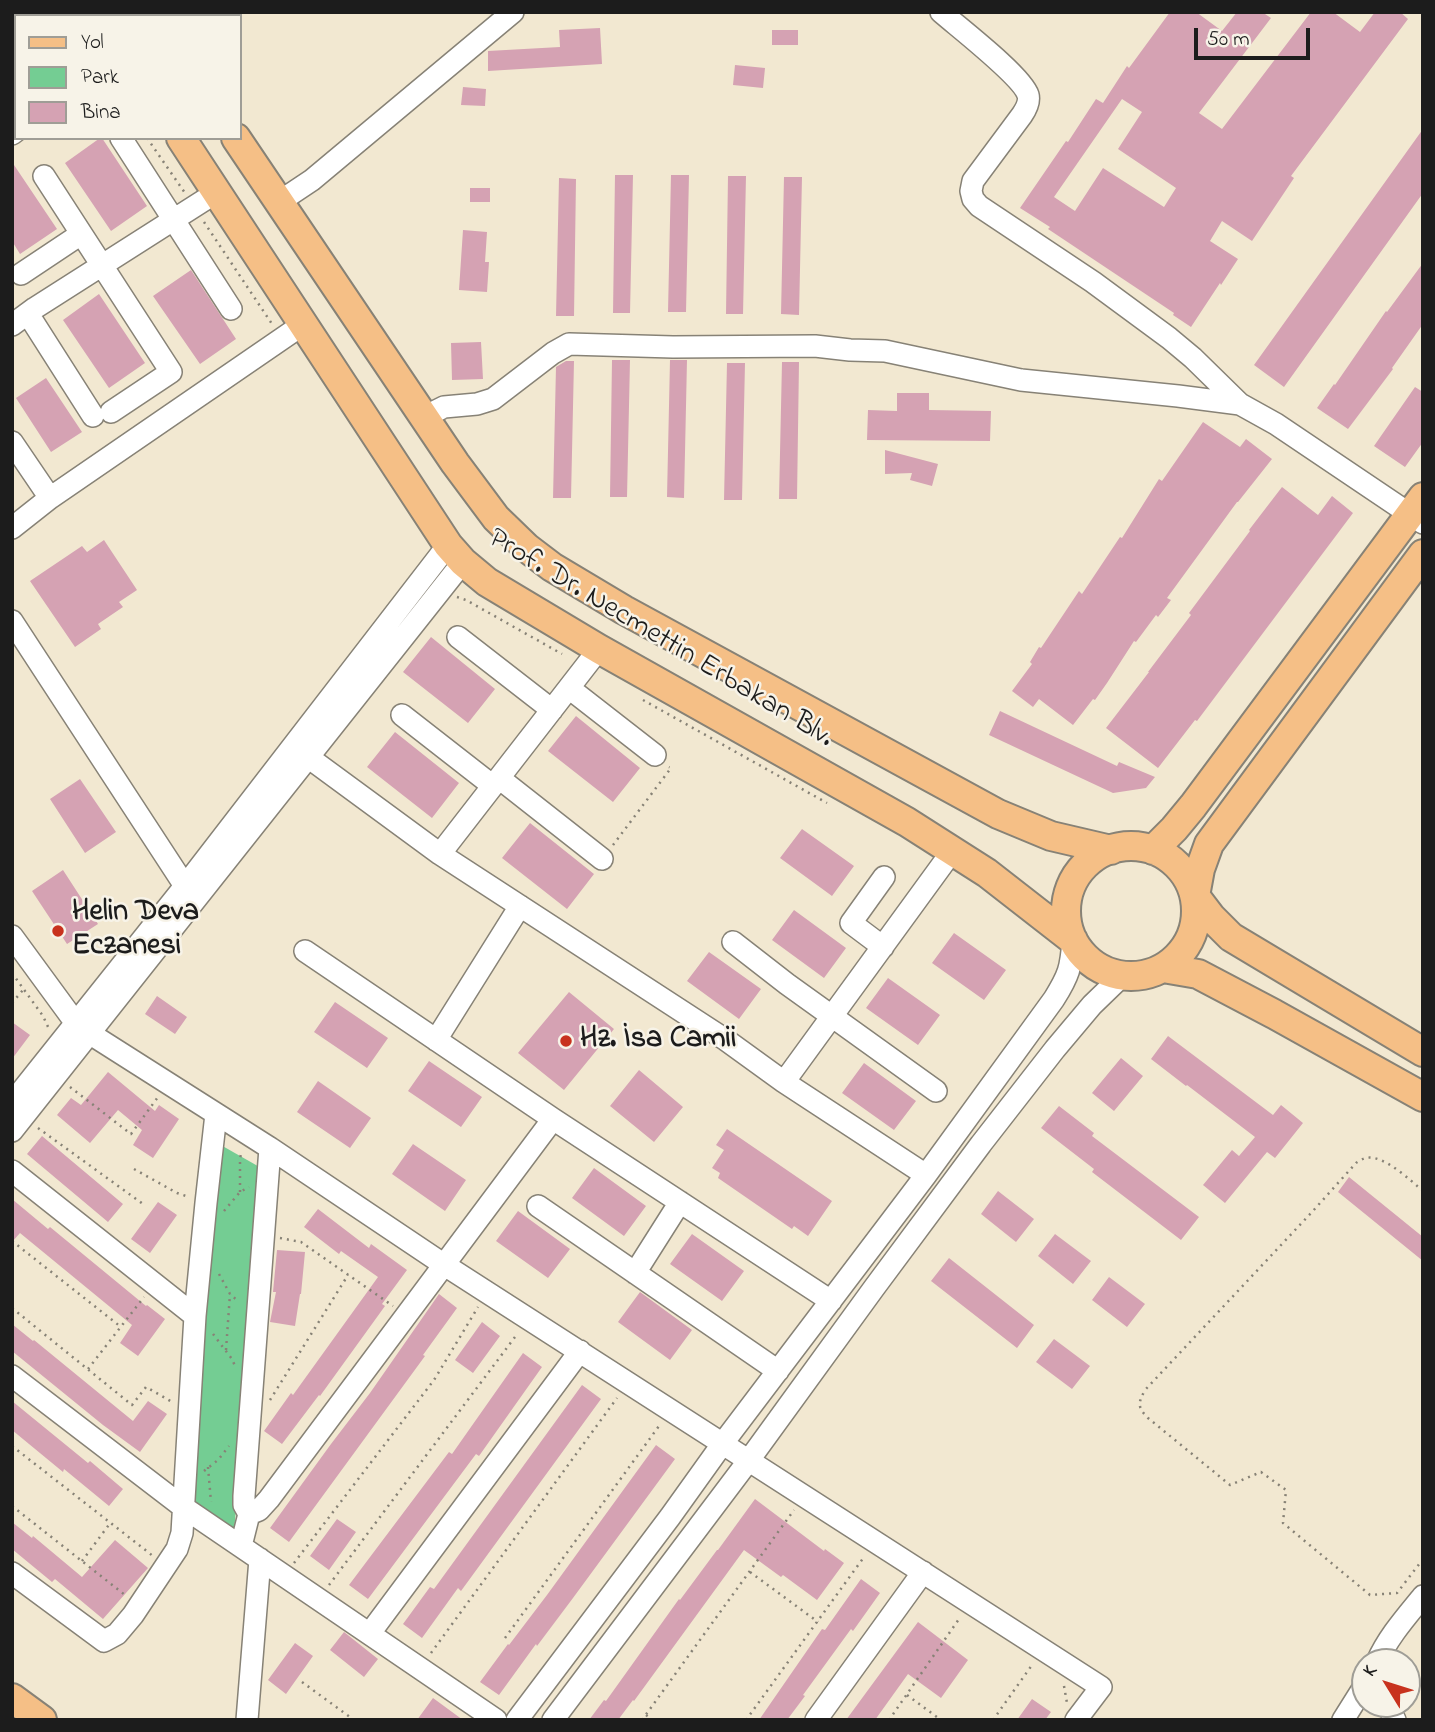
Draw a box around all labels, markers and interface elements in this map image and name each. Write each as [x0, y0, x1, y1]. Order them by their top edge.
legend [14, 14, 242, 140]
scale bar [1197, 14, 1312, 58]
text: 50 m [1207, 25, 1250, 55]
text: Yol [81, 28, 104, 58]
text: Park [81, 63, 119, 93]
text: Bina [81, 98, 121, 128]
street label: Prof. Dr. Necmettin Erbakan Blv. [481, 522, 839, 758]
place label: Helin Deva Eczanesi [72, 896, 199, 967]
marker: Helin Deva Eczanesi [50, 923, 66, 939]
place label: Hz. İsa Camii [580, 1023, 736, 1059]
marker: Hz. İsa Camii [558, 1033, 574, 1049]
north arrow [1351, 1648, 1421, 1718]
text: K [1357, 1659, 1384, 1683]

